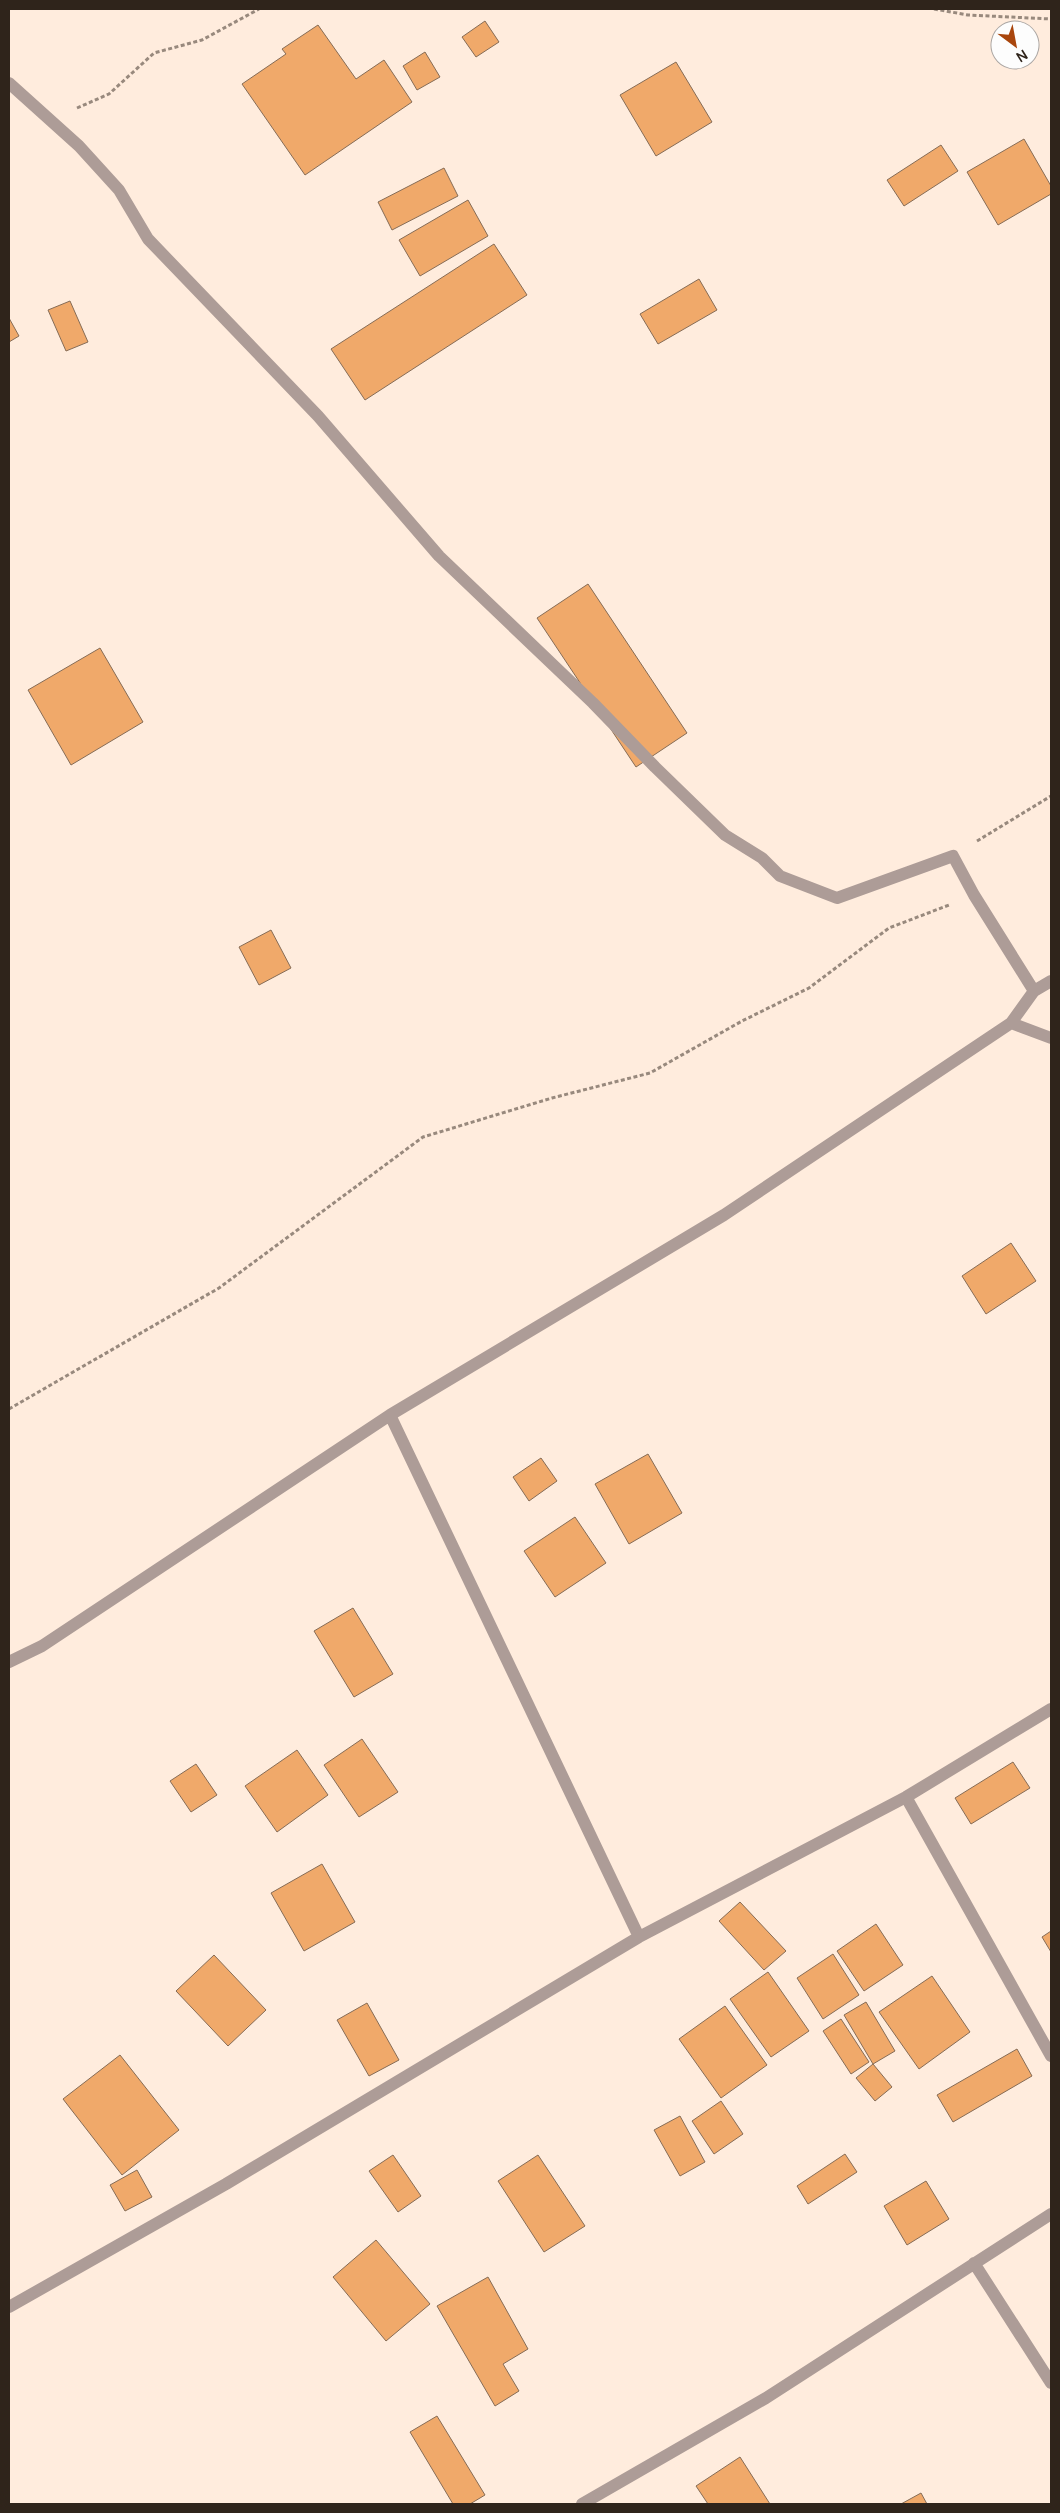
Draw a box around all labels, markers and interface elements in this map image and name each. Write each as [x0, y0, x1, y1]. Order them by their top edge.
north arrow [990, 20, 1040, 70]
text: N [1013, 46, 1031, 67]

